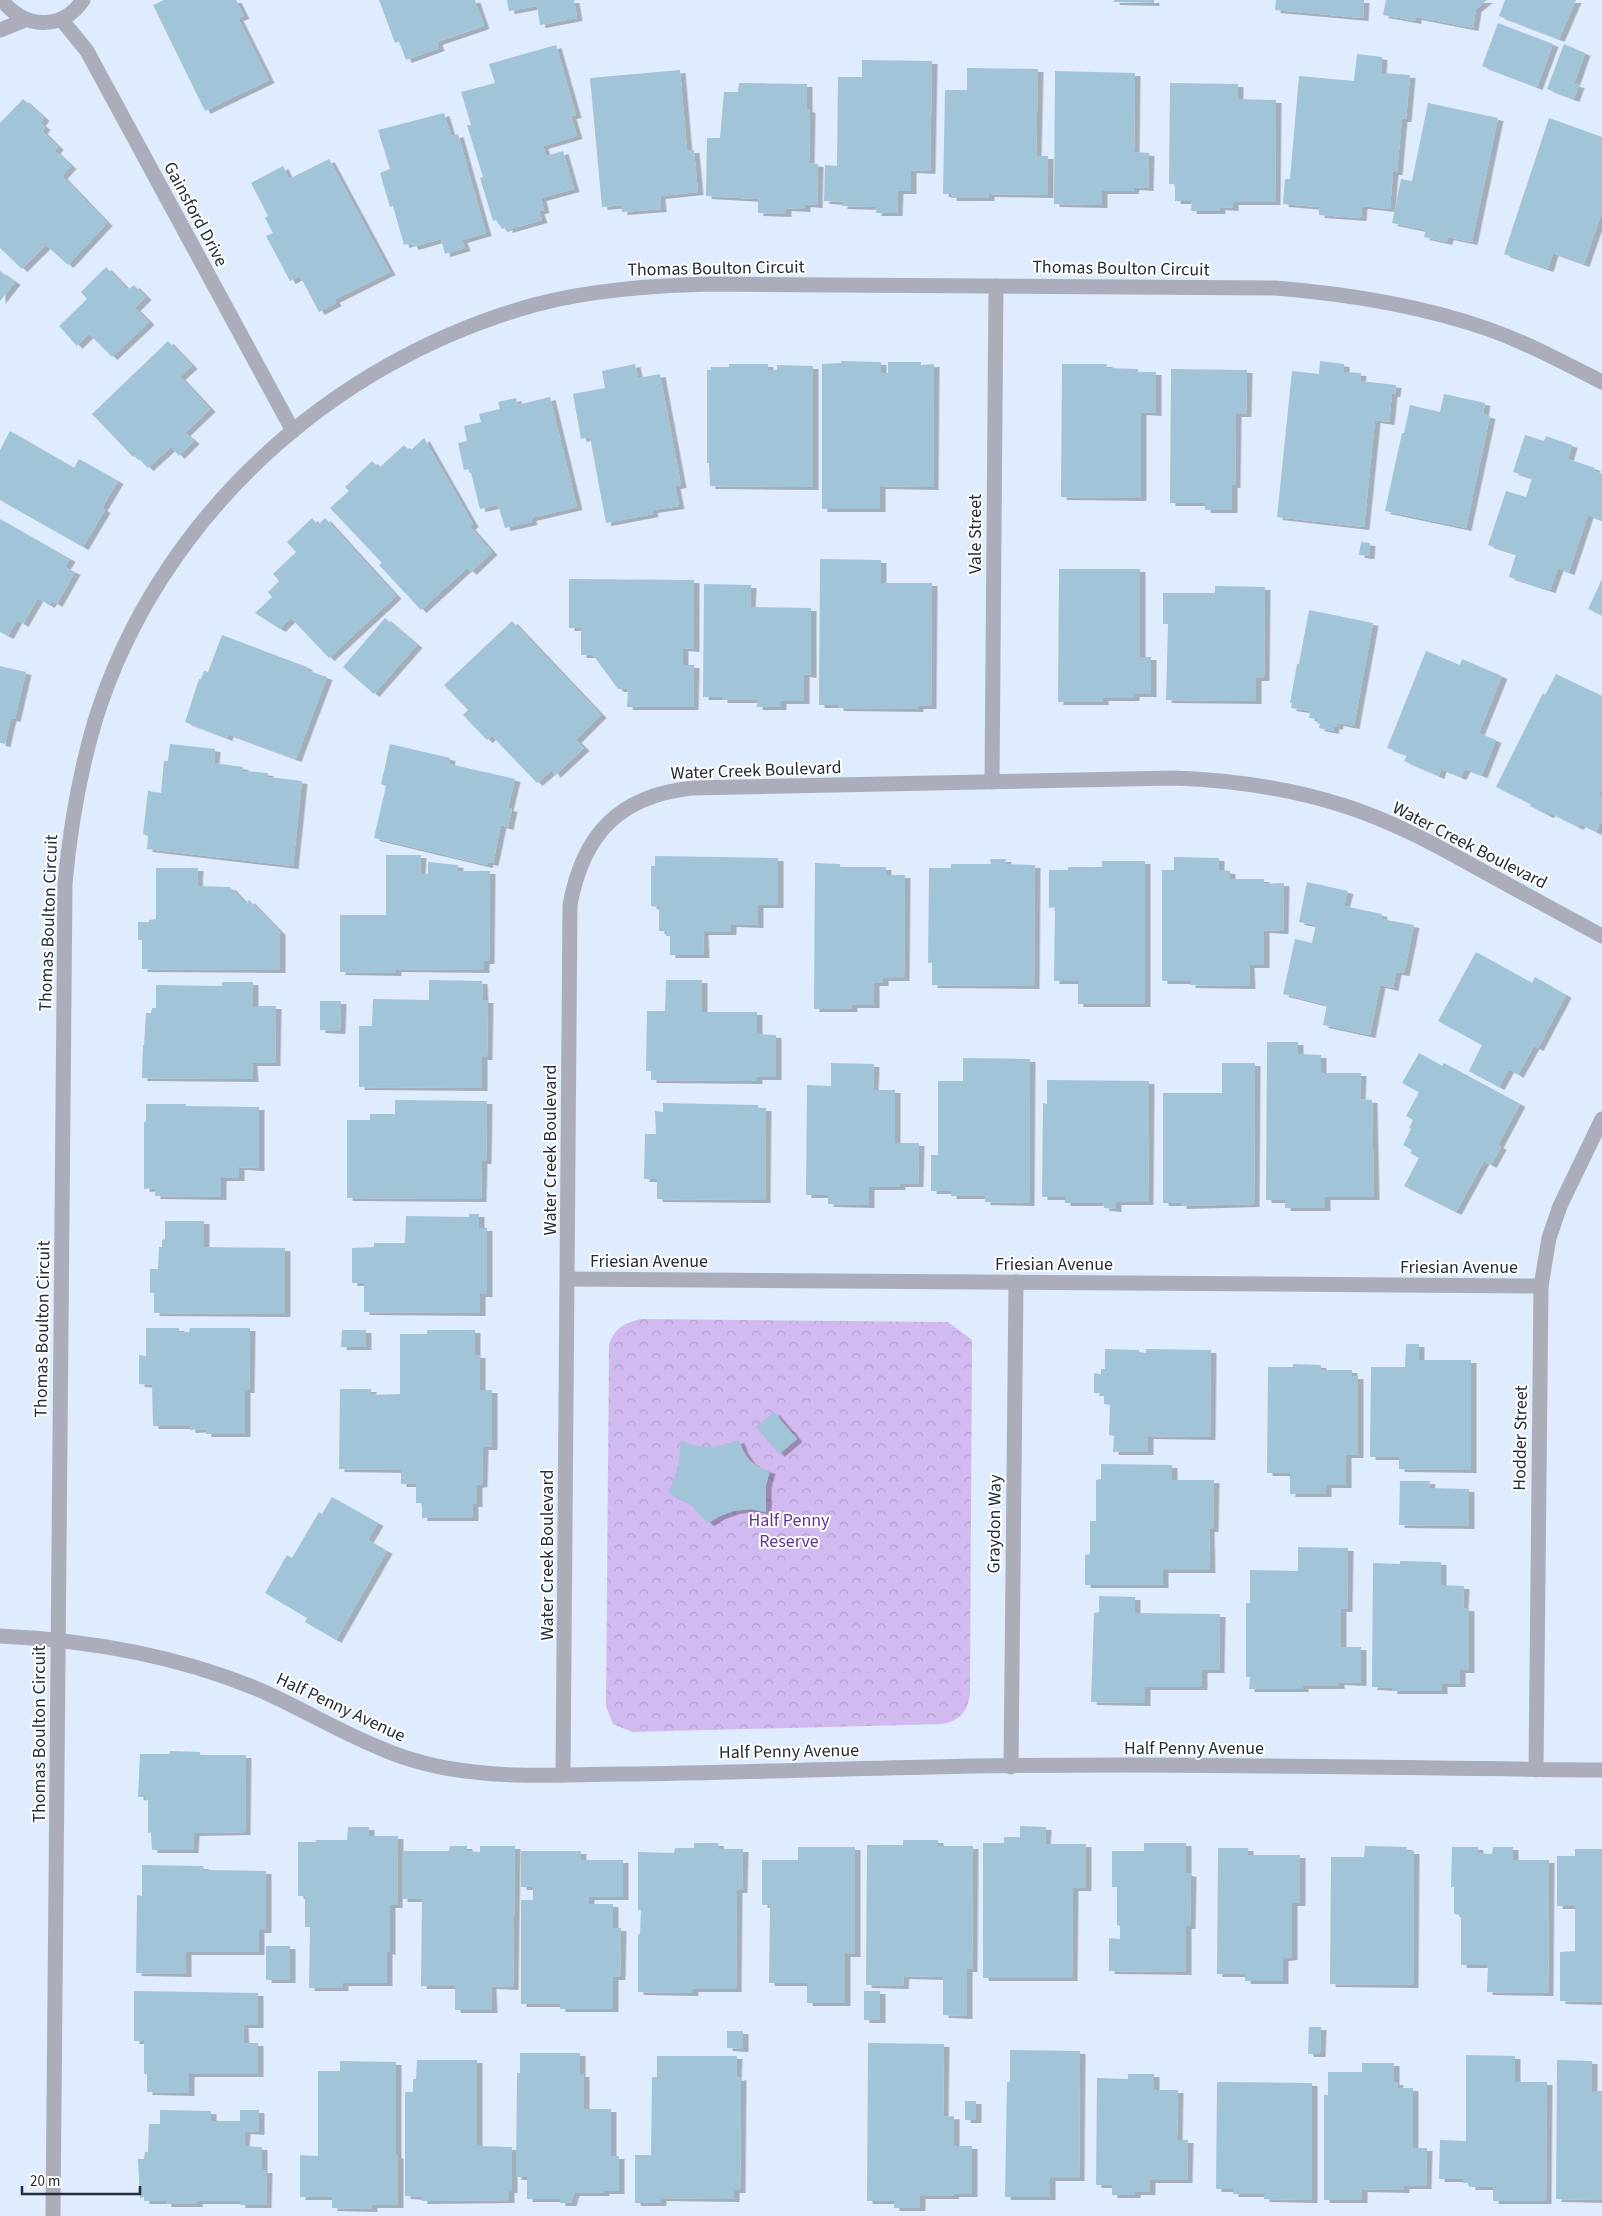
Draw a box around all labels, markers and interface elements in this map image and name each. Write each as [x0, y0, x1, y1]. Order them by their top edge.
street label: Gainsford Drive [157, 157, 234, 271]
street label: Thomas Boulton Circuit [627, 254, 805, 283]
street label: Thomas Boulton Circuit [1032, 254, 1210, 283]
street label: Vale Street [963, 494, 988, 574]
street label: Water Creek Boulevard [670, 755, 842, 786]
street label: Water Creek Boulevard [1388, 796, 1552, 895]
street label: Thomas Boulton Circuit [33, 834, 64, 1012]
street label: Water Creek Boulevard [538, 1065, 563, 1235]
street label: Thomas Boulton Circuit [28, 1240, 57, 1418]
street label: Friesian Avenue [590, 1249, 708, 1274]
street label: Friesian Avenue [995, 1252, 1113, 1277]
street label: Friesian Avenue [1400, 1255, 1518, 1280]
street label: Hodder Street [1507, 1385, 1534, 1491]
street label: Water Creek Boulevard [535, 1470, 560, 1640]
street label: Graydon Way [981, 1474, 1008, 1574]
park label: Half Penny Reserve [748, 1508, 830, 1554]
street label: Thomas Boulton Circuit [27, 1645, 52, 1823]
street label: Half Penny Avenue [272, 1667, 410, 1748]
street label: Half Penny Avenue [1124, 1736, 1264, 1761]
street label: Half Penny Avenue [719, 1738, 859, 1765]
scale bar [22, 2164, 140, 2196]
text: 20 m [30, 2171, 60, 2192]

